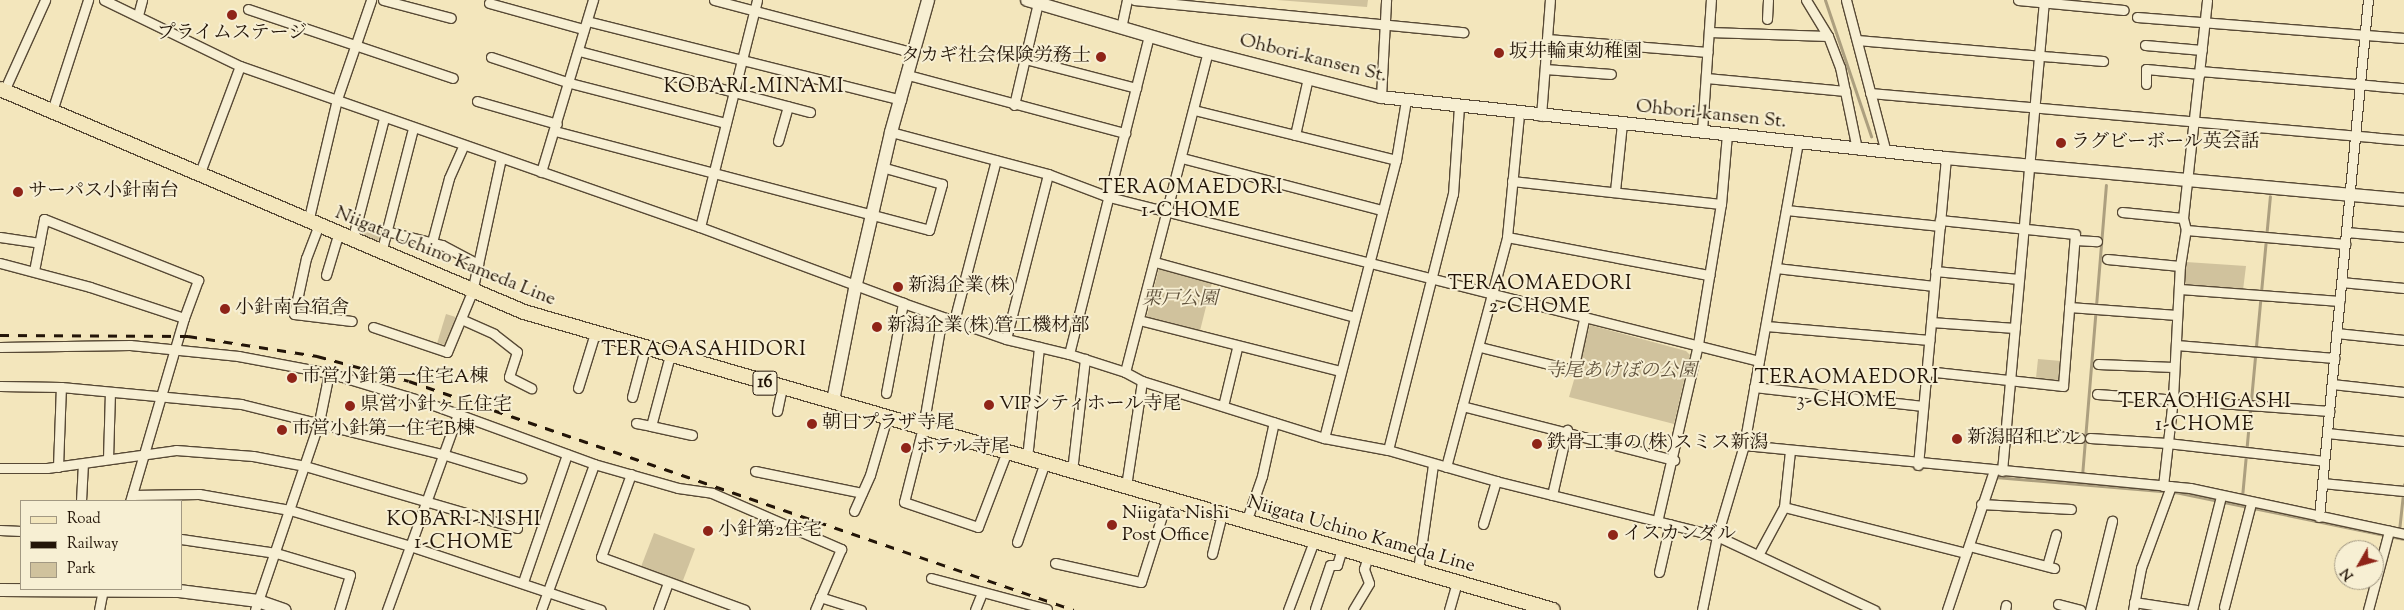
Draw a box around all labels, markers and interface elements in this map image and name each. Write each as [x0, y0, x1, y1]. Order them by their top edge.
marker: プライムステージ [226, 9, 238, 21]
place label: プライムステージ [156, 23, 308, 45]
street label: Ohbori-kansen St. [1237, 30, 1389, 88]
place label: 坂井輪東幼稚園 [1509, 42, 1642, 64]
place label: タカギ社会保険労務士 [901, 46, 1091, 68]
marker: 坂井輪東幼稚園 [1493, 47, 1505, 59]
marker: タカギ社会保険労務士 [1095, 51, 1107, 63]
district label: KOBARI-MINAMI [662, 75, 846, 99]
street label: Ohbori-kansen St. [1635, 96, 1787, 134]
place label: ラグビーボール英会話 [2071, 132, 2260, 154]
marker: ラグビーボール英会話 [2055, 137, 2067, 149]
district label: TERAOMAEDORI 1-CHOME [1097, 177, 1285, 224]
place label: サーパス小針南台 [28, 181, 180, 203]
marker: サーパス小針南台 [12, 186, 24, 198]
street label: Niigata Uchino Kameda Line [331, 202, 559, 312]
district label: TERAOMAEDORI 2-CHOME [1446, 273, 1634, 320]
place label: 新潟企業(株) [908, 276, 1015, 298]
marker: 新潟企業(株) [892, 281, 904, 293]
park label: 栗戸公園 [1142, 289, 1218, 311]
place label: 小針南台宿舎 [235, 298, 349, 320]
marker: 小針南台宿舎 [219, 303, 231, 315]
place label: 新潟企業(株)管工機材部 [887, 316, 1089, 338]
marker: 新潟企業(株)管工機材部 [871, 321, 883, 333]
district label: TERAOASAHIDORI [599, 338, 809, 362]
park label: 寺尾あけぼの公園 [1545, 361, 1697, 383]
place label: 市営小針第一住宅A棟 [302, 367, 488, 389]
district label: TERAOMAEDORI 3-CHOME [1753, 367, 1941, 414]
road number: 16 [751, 368, 779, 398]
marker: 市営小針第一住宅A棟 [286, 372, 298, 384]
district label: TERAOHIGASHI 1-CHOME [2117, 391, 2293, 438]
place label: VIPシティホール寺尾 [999, 394, 1183, 416]
place label: 県営小針ヶ丘住宅 [360, 395, 512, 417]
marker: VIPシティホール寺尾 [983, 399, 995, 411]
marker: 県営小針ヶ丘住宅 [344, 400, 356, 412]
place label: 朝日プラザ寺尾 [822, 413, 955, 435]
marker: 朝日プラザ寺尾 [806, 418, 818, 430]
place label: 市営小針第一住宅B棟 [292, 419, 475, 441]
marker: 市営小針第一住宅B棟 [276, 424, 288, 436]
place label: 新潟昭和ビル [1967, 428, 2081, 450]
place label: 鉄骨工事の(株)スミス新潟 [1547, 433, 1768, 455]
marker: 新潟昭和ビル [1951, 433, 1963, 445]
place label: ホテル寺尾 [916, 437, 1011, 459]
marker: 鉄骨工事の(株)スミス新潟 [1531, 438, 1543, 450]
marker: ホテル寺尾 [900, 442, 912, 454]
street label: Niigata Uchino Kameda Line [1245, 492, 1477, 578]
legend [20, 500, 182, 590]
place label: Niigata Nishi Post Office [1122, 503, 1229, 547]
text: Road [67, 509, 101, 530]
district label: KOBARI-NISHI 1-CHOME [385, 509, 543, 556]
marker: Niigata Nishi Post Office [1106, 519, 1118, 531]
place label: 小針第2住宅 [718, 520, 822, 542]
place label: イスカンダル [1623, 524, 1737, 546]
marker: 小針第2住宅 [702, 525, 714, 537]
marker: イスカンダル [1607, 529, 1619, 541]
text: Railway [67, 534, 118, 555]
north arrow [2334, 540, 2384, 590]
text: Park [67, 559, 96, 580]
text: N [2337, 563, 2359, 584]

